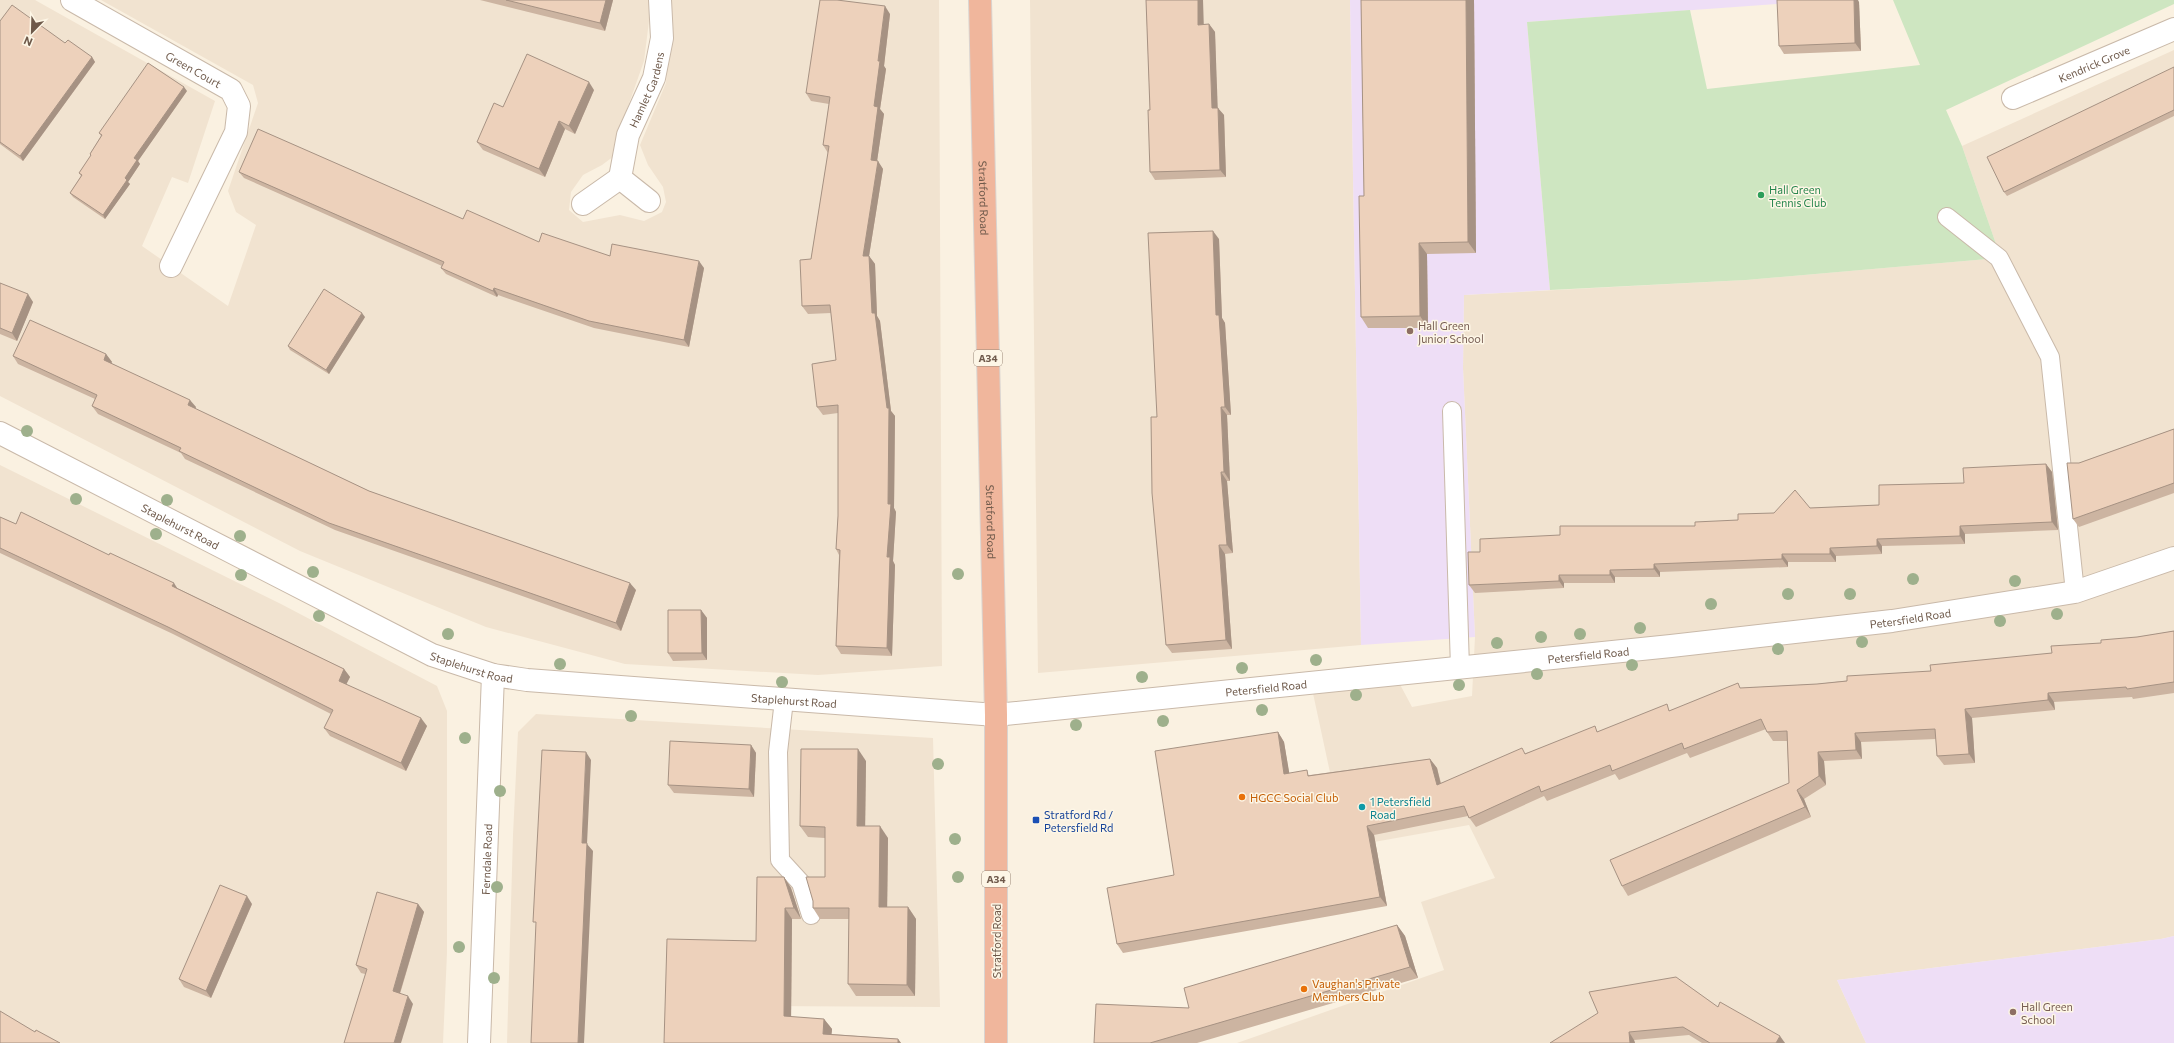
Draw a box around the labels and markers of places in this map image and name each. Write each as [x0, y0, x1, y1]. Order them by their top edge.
place label: Hall Green Tennis Club [1769, 183, 1827, 209]
marker: Hall Green Tennis Club [1756, 190, 1766, 200]
place label: Hall Green Junior School [1418, 319, 1484, 346]
marker: Hall Green Junior School [1405, 326, 1415, 336]
place label: HGCC Social Club [1250, 791, 1338, 804]
marker: HGCC Social Club [1237, 792, 1247, 802]
place label: 1 Petersfield Road [1370, 795, 1431, 821]
marker: 1 Petersfield Road [1357, 802, 1367, 812]
place label: Stratford Rd / Petersfield Rd [1044, 808, 1113, 834]
marker: Stratford Rd / Petersfield Rd [1031, 815, 1041, 825]
place label: Vaughan's Private Members Club [1312, 977, 1400, 1003]
marker: Vaughan's Private Members Club [1299, 984, 1309, 994]
place label: Hall Green School [2021, 1000, 2073, 1026]
marker: Hall Green School [2008, 1007, 2018, 1017]

